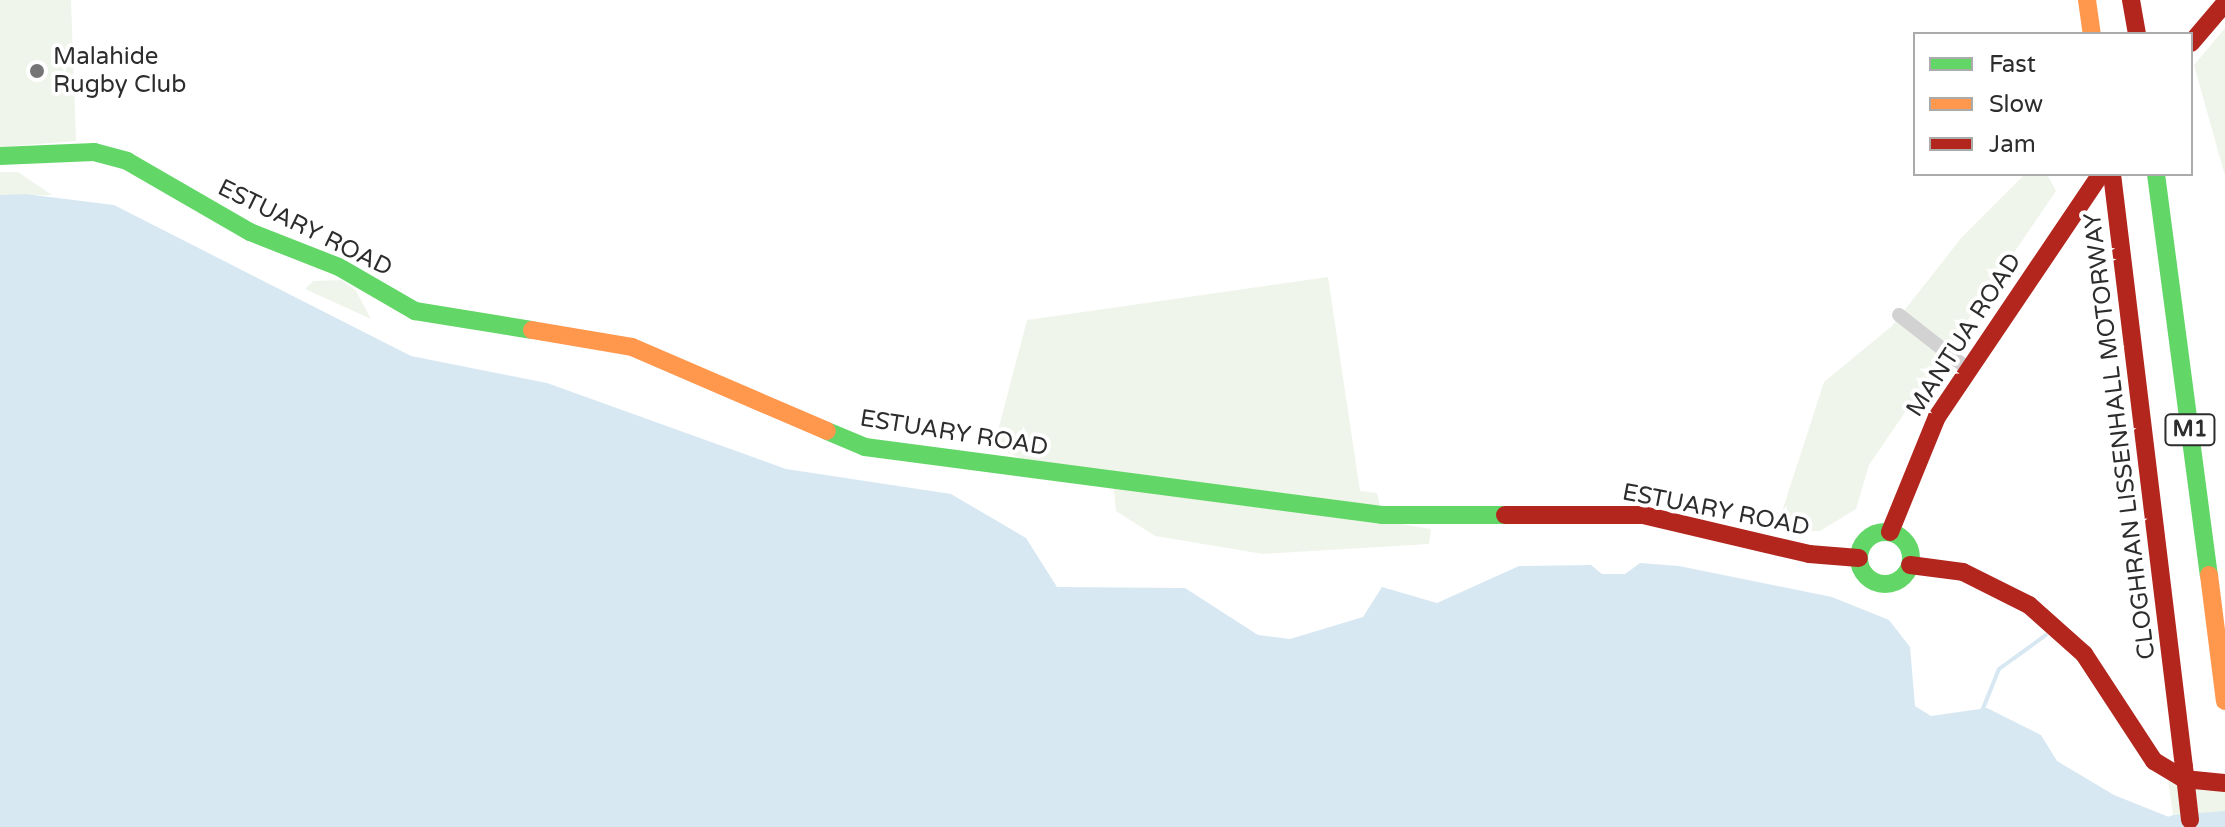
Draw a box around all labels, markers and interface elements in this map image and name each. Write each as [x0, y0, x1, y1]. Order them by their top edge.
legend [1913, 32, 2193, 176]
place label: Malahide Rugby Club [53, 43, 186, 99]
text: Fast [1989, 50, 2036, 79]
marker: Malahide Rugby Club [28, 62, 46, 80]
text: Slow [1989, 90, 2043, 119]
text: Jam [1989, 130, 2036, 159]
street label: ESTUARY ROAD [213, 173, 397, 283]
street label: CLOGHRAN LISSENHALL MOTORWAY [2078, 211, 2162, 661]
street label: MANTUA ROAD [1900, 248, 2028, 422]
street label: ESTUARY ROAD [858, 404, 1050, 462]
road number: M1 [2164, 412, 2216, 448]
street label: ESTUARY ROAD [1620, 478, 1812, 542]

